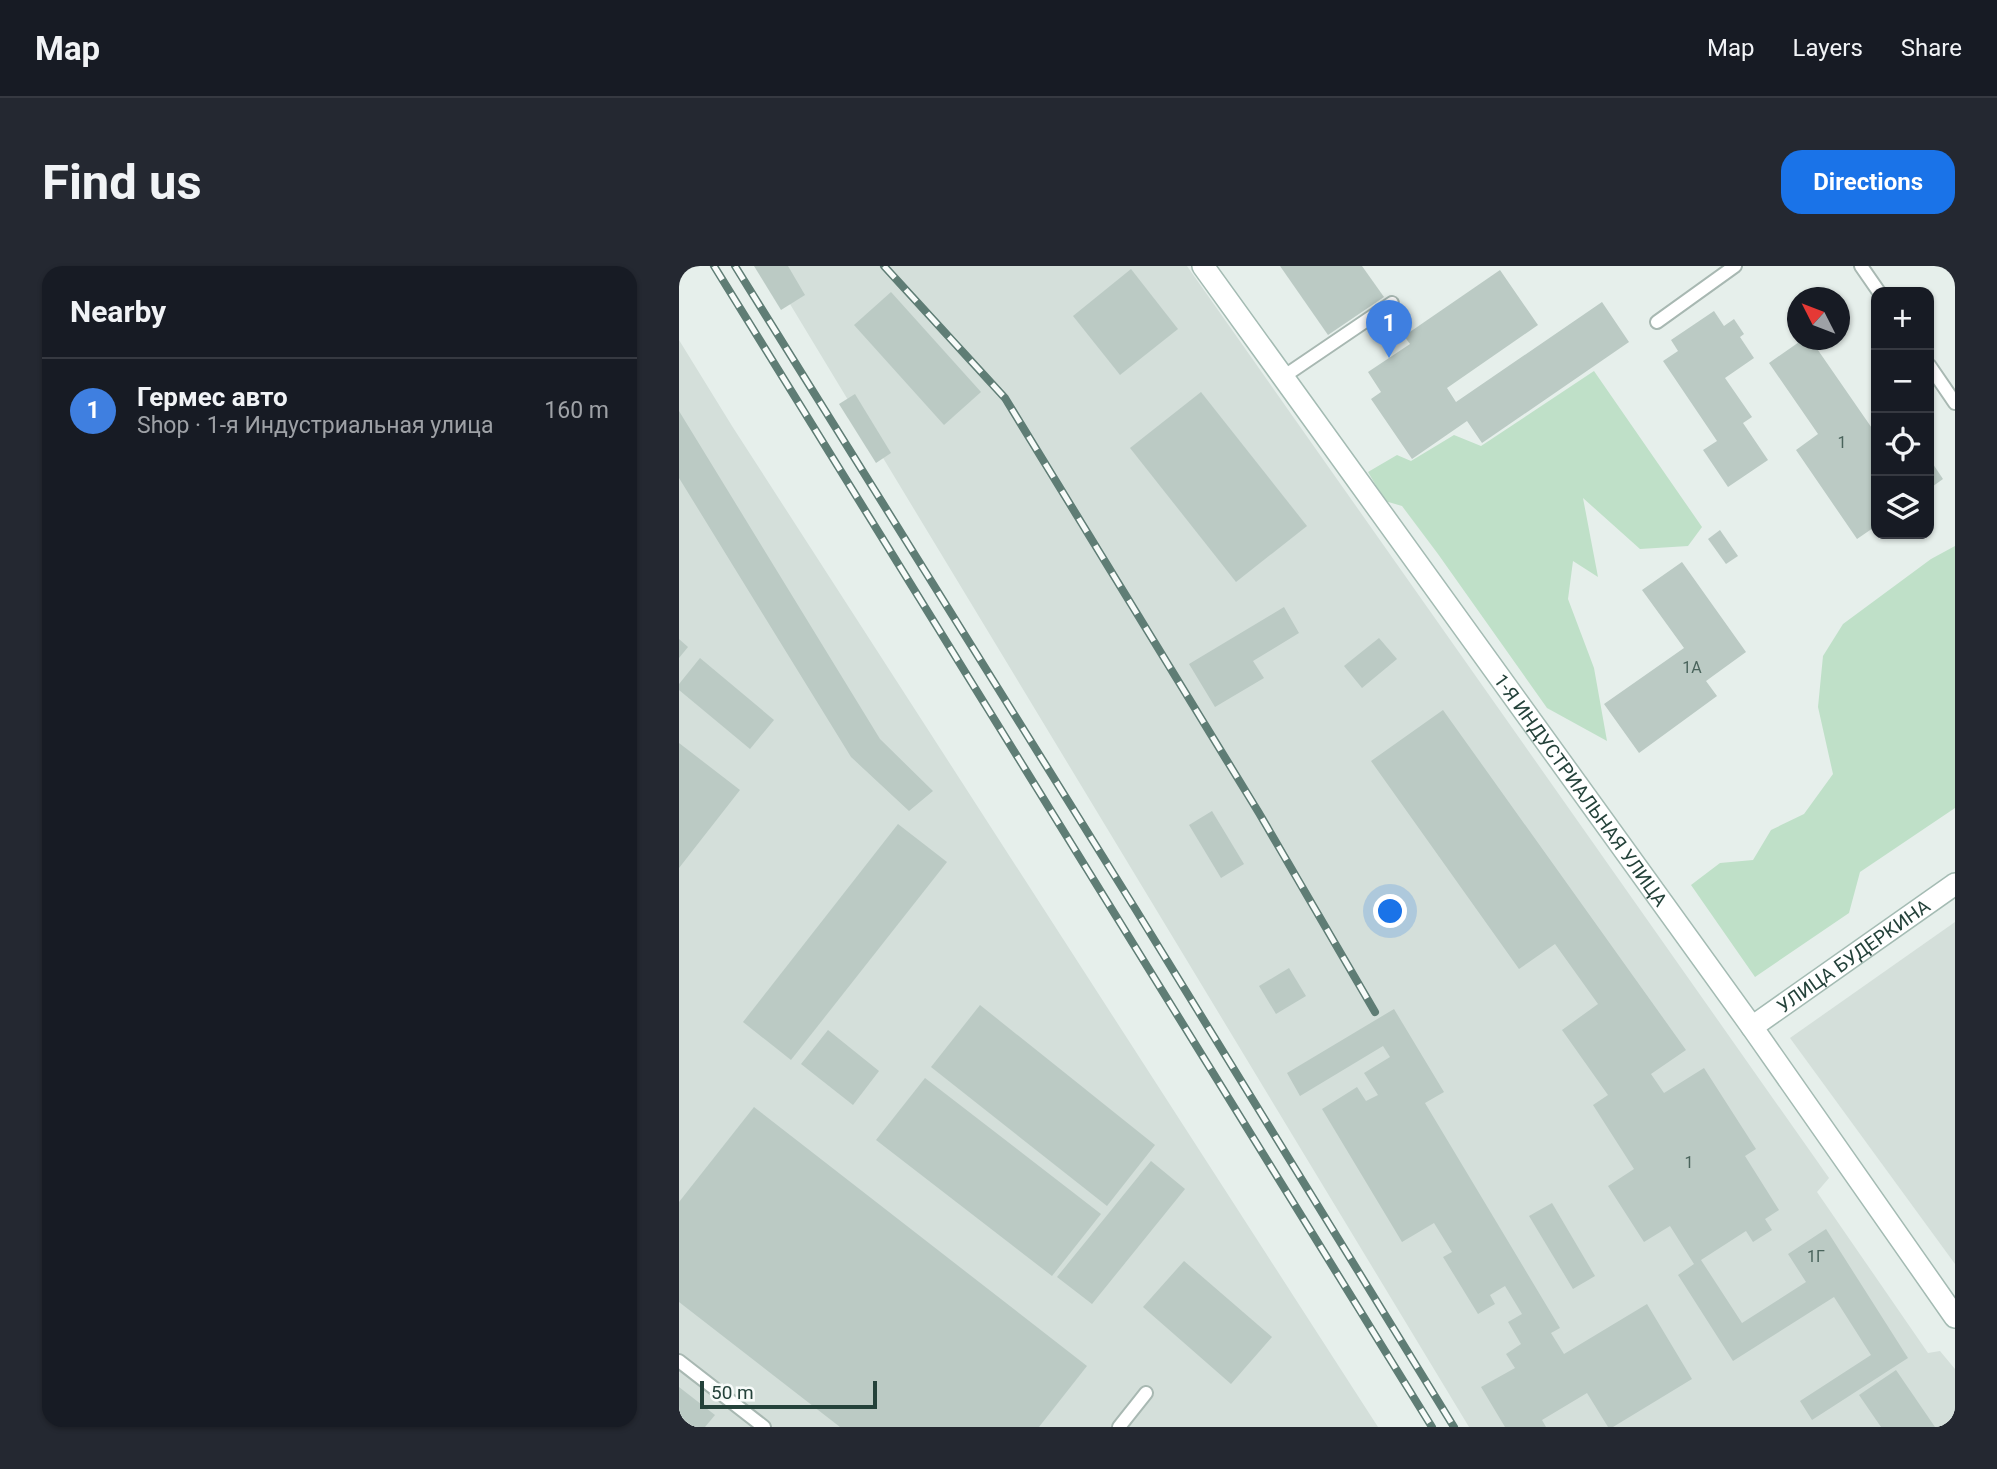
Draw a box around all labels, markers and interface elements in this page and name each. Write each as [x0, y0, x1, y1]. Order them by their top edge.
text: Map [35, 29, 100, 68]
text: Map [1707, 34, 1755, 62]
text: Layers [1793, 34, 1863, 62]
text: Share [1901, 34, 1962, 62]
button: Directions [1781, 150, 1955, 214]
text: Find us [42, 154, 202, 211]
north arrow [1787, 287, 1850, 350]
map controls [1871, 287, 1934, 539]
button: + [1871, 287, 1934, 350]
text: Nearby [70, 294, 166, 329]
pin: 1 [1366, 300, 1412, 358]
button: − [1871, 350, 1934, 413]
text: Гермес авто [137, 382, 288, 412]
text: 1 [86, 397, 100, 424]
text: 160 m [544, 397, 609, 424]
text: Shop · 1-я Индустриальная улица [137, 412, 494, 439]
button: locate [1871, 413, 1934, 476]
house number: 1 [1838, 433, 1847, 452]
button: layers [1871, 476, 1934, 539]
house number: 1А [1682, 658, 1702, 677]
street label: 1-Я ИНДУСТРИАЛЬНАЯ УЛИЦА [1489, 669, 1673, 911]
your location [1373, 894, 1407, 928]
street label: УЛИЦА БУДЕРКИНА [1772, 894, 1935, 1017]
house number: 1 [1685, 1153, 1694, 1172]
house number: 1Г [1807, 1247, 1825, 1266]
scale bar [700, 1378, 877, 1410]
text: 50 m [711, 1381, 754, 1404]

